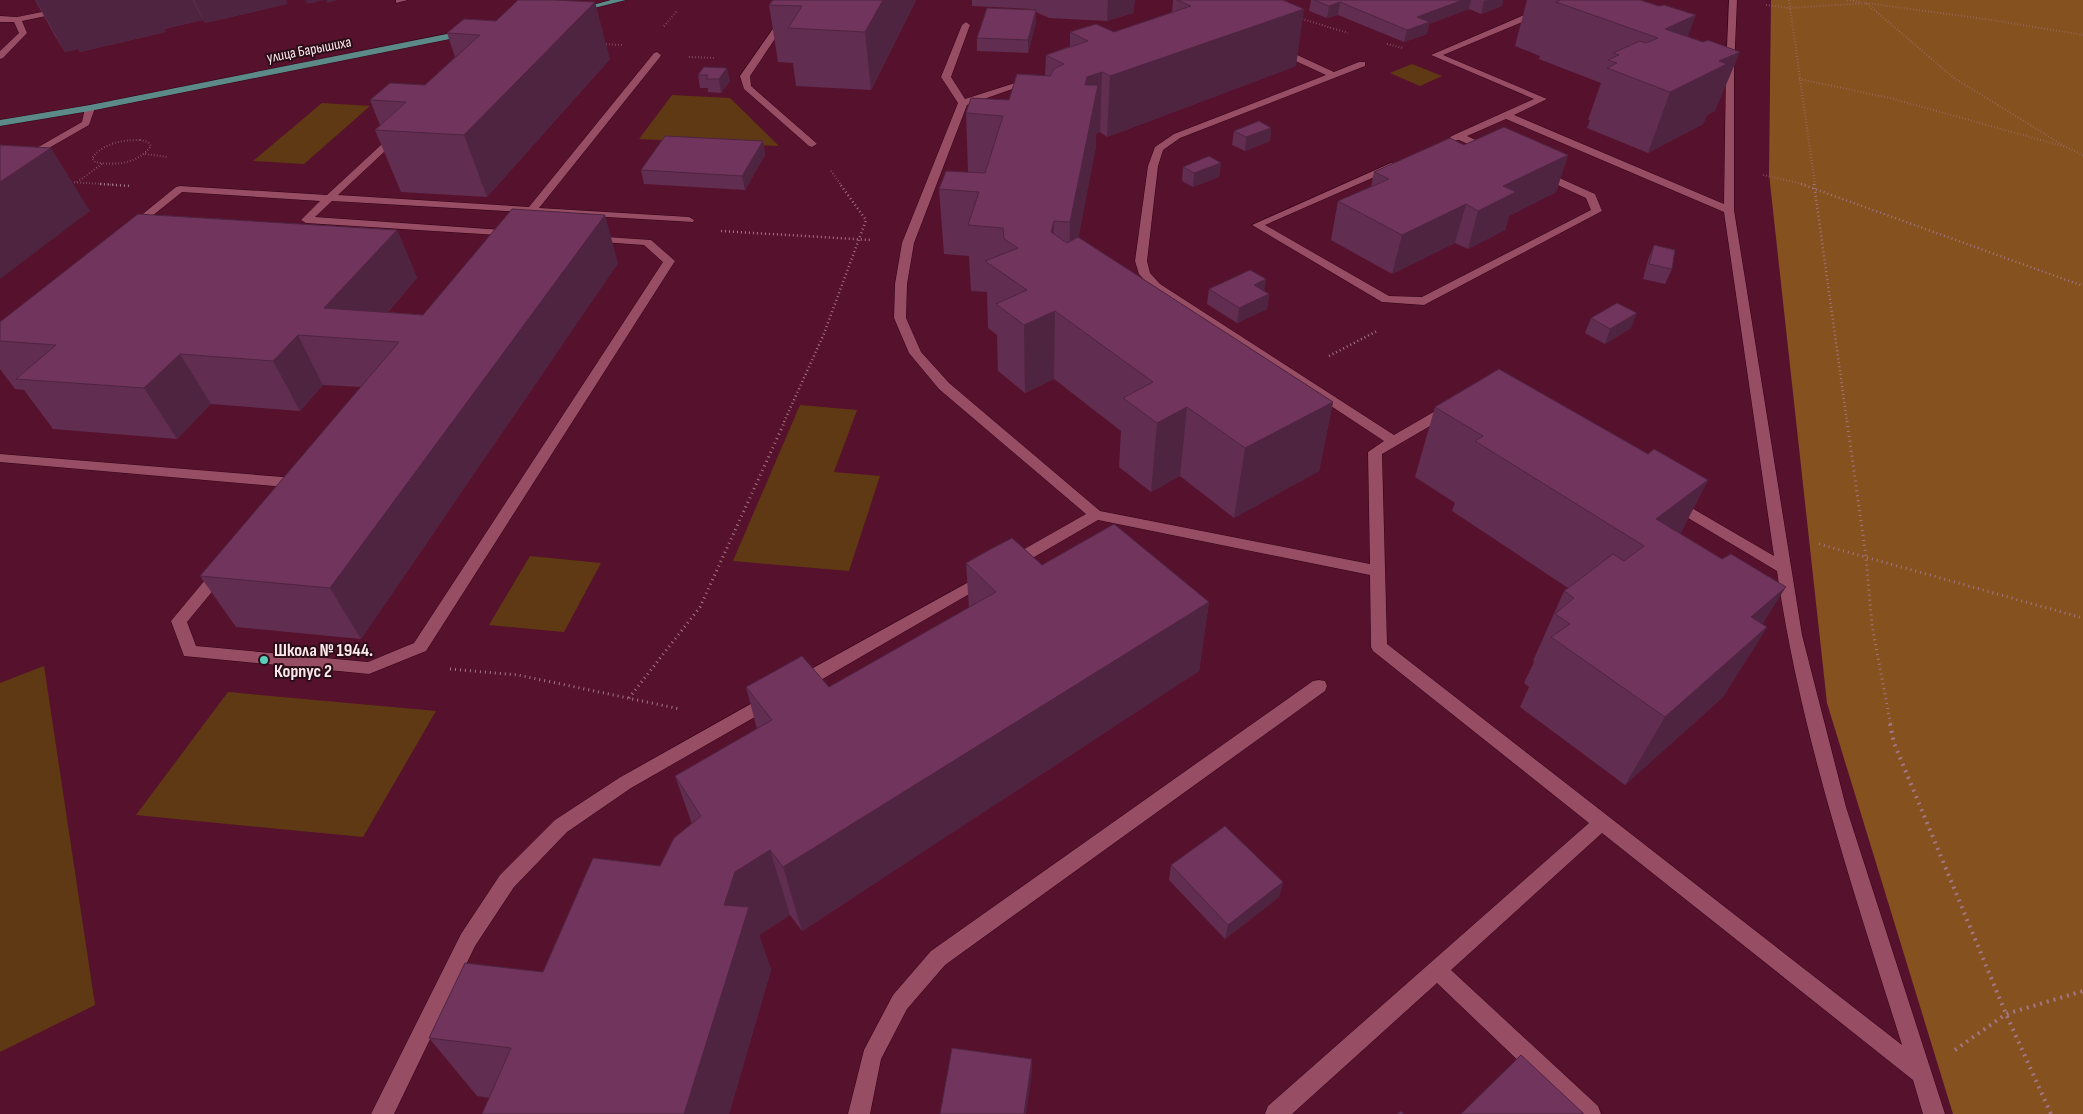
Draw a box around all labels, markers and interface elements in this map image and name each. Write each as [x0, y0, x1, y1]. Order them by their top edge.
street label: улица Барышиха [265, 32, 353, 68]
place label: Школа № 1944. Корпус 2 [274, 640, 373, 682]
marker: Школа № 1944. Корпус 2 [258, 654, 270, 666]

